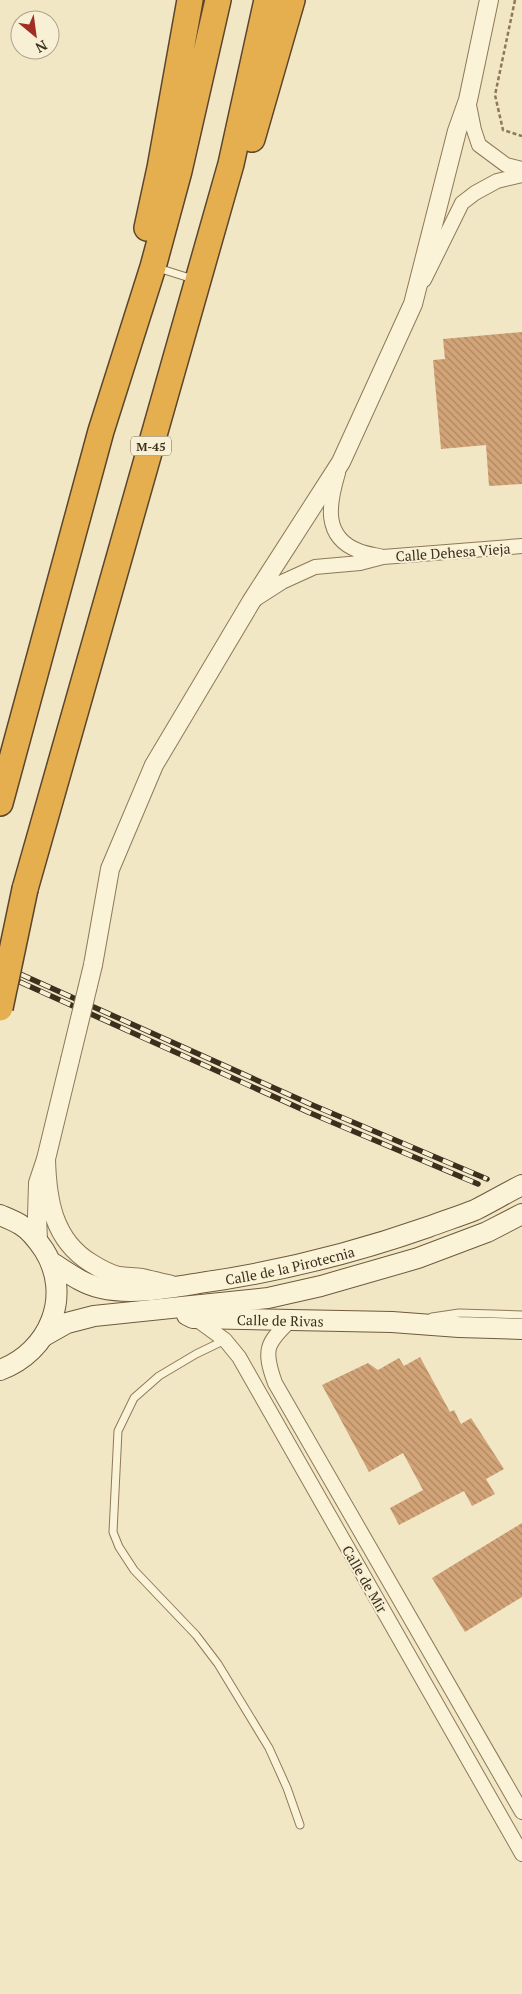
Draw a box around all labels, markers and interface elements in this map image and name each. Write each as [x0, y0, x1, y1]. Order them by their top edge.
north arrow [10, 10, 60, 60]
text: N [32, 36, 51, 58]
road number: M-45 [131, 436, 171, 456]
street label: Calle Dehesa Vieja [395, 539, 511, 565]
street label: Calle de la Pirotecnia [224, 1241, 357, 1288]
street label: Calle de Rivas [237, 1309, 324, 1330]
street label: Calle de Mir [338, 1542, 392, 1617]

